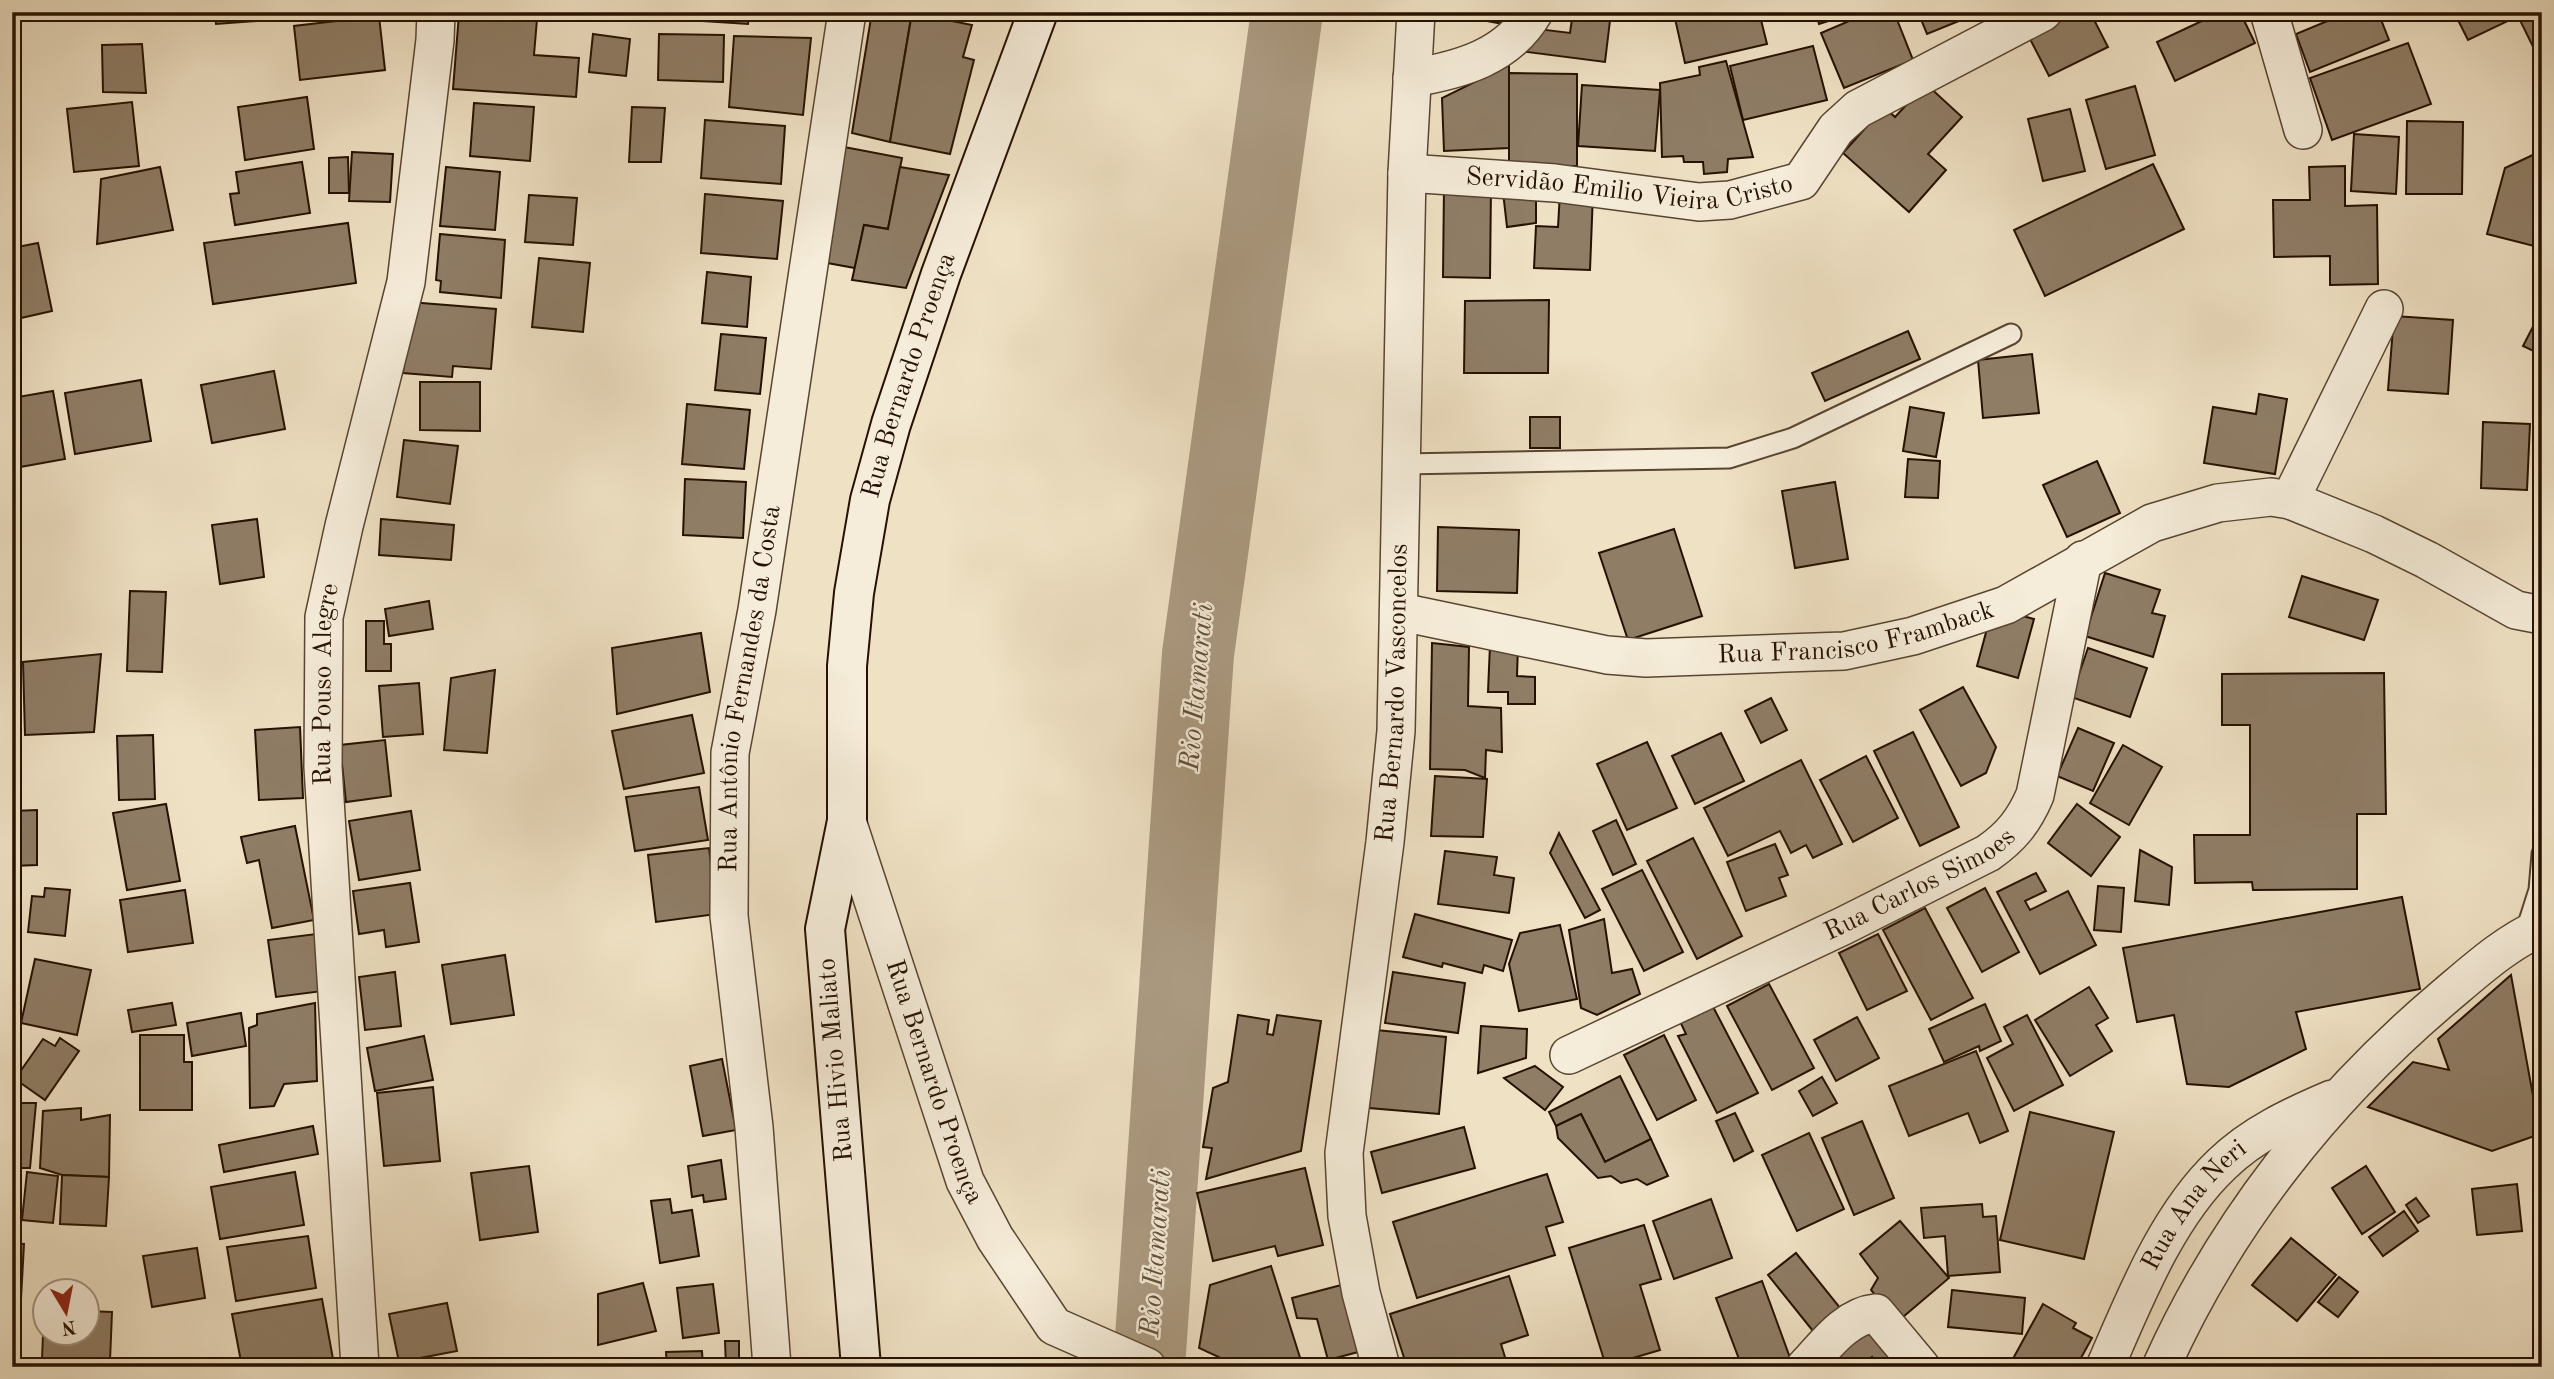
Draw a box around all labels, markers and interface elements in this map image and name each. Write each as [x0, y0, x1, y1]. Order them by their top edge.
street label: Servidão Emilio Vieira Cristo [1465, 164, 1796, 215]
street label: Rua Bernardo Proença [858, 249, 961, 501]
street label: Rua Antônio Fernandes da Costa [716, 503, 786, 873]
street label: Rua Bernardo Vasconcelos [1372, 543, 1413, 844]
street label: Rua Pouso Alegre [310, 581, 344, 786]
street label: Rua Francisco Framback [1717, 597, 1997, 668]
water label: Rio Itamarati [1177, 602, 1219, 773]
street label: Rua Carlos Simoes [1820, 824, 2021, 946]
street label: Rua Hivio Maliato [814, 957, 858, 1163]
street label: Rua Bernardo Proença [880, 957, 988, 1209]
street label: Rua Ana Neri [2138, 1135, 2251, 1275]
water label: Rio Itamarati [1137, 1168, 1177, 1339]
north arrow [32, 1278, 102, 1348]
text: N [59, 1316, 77, 1337]

